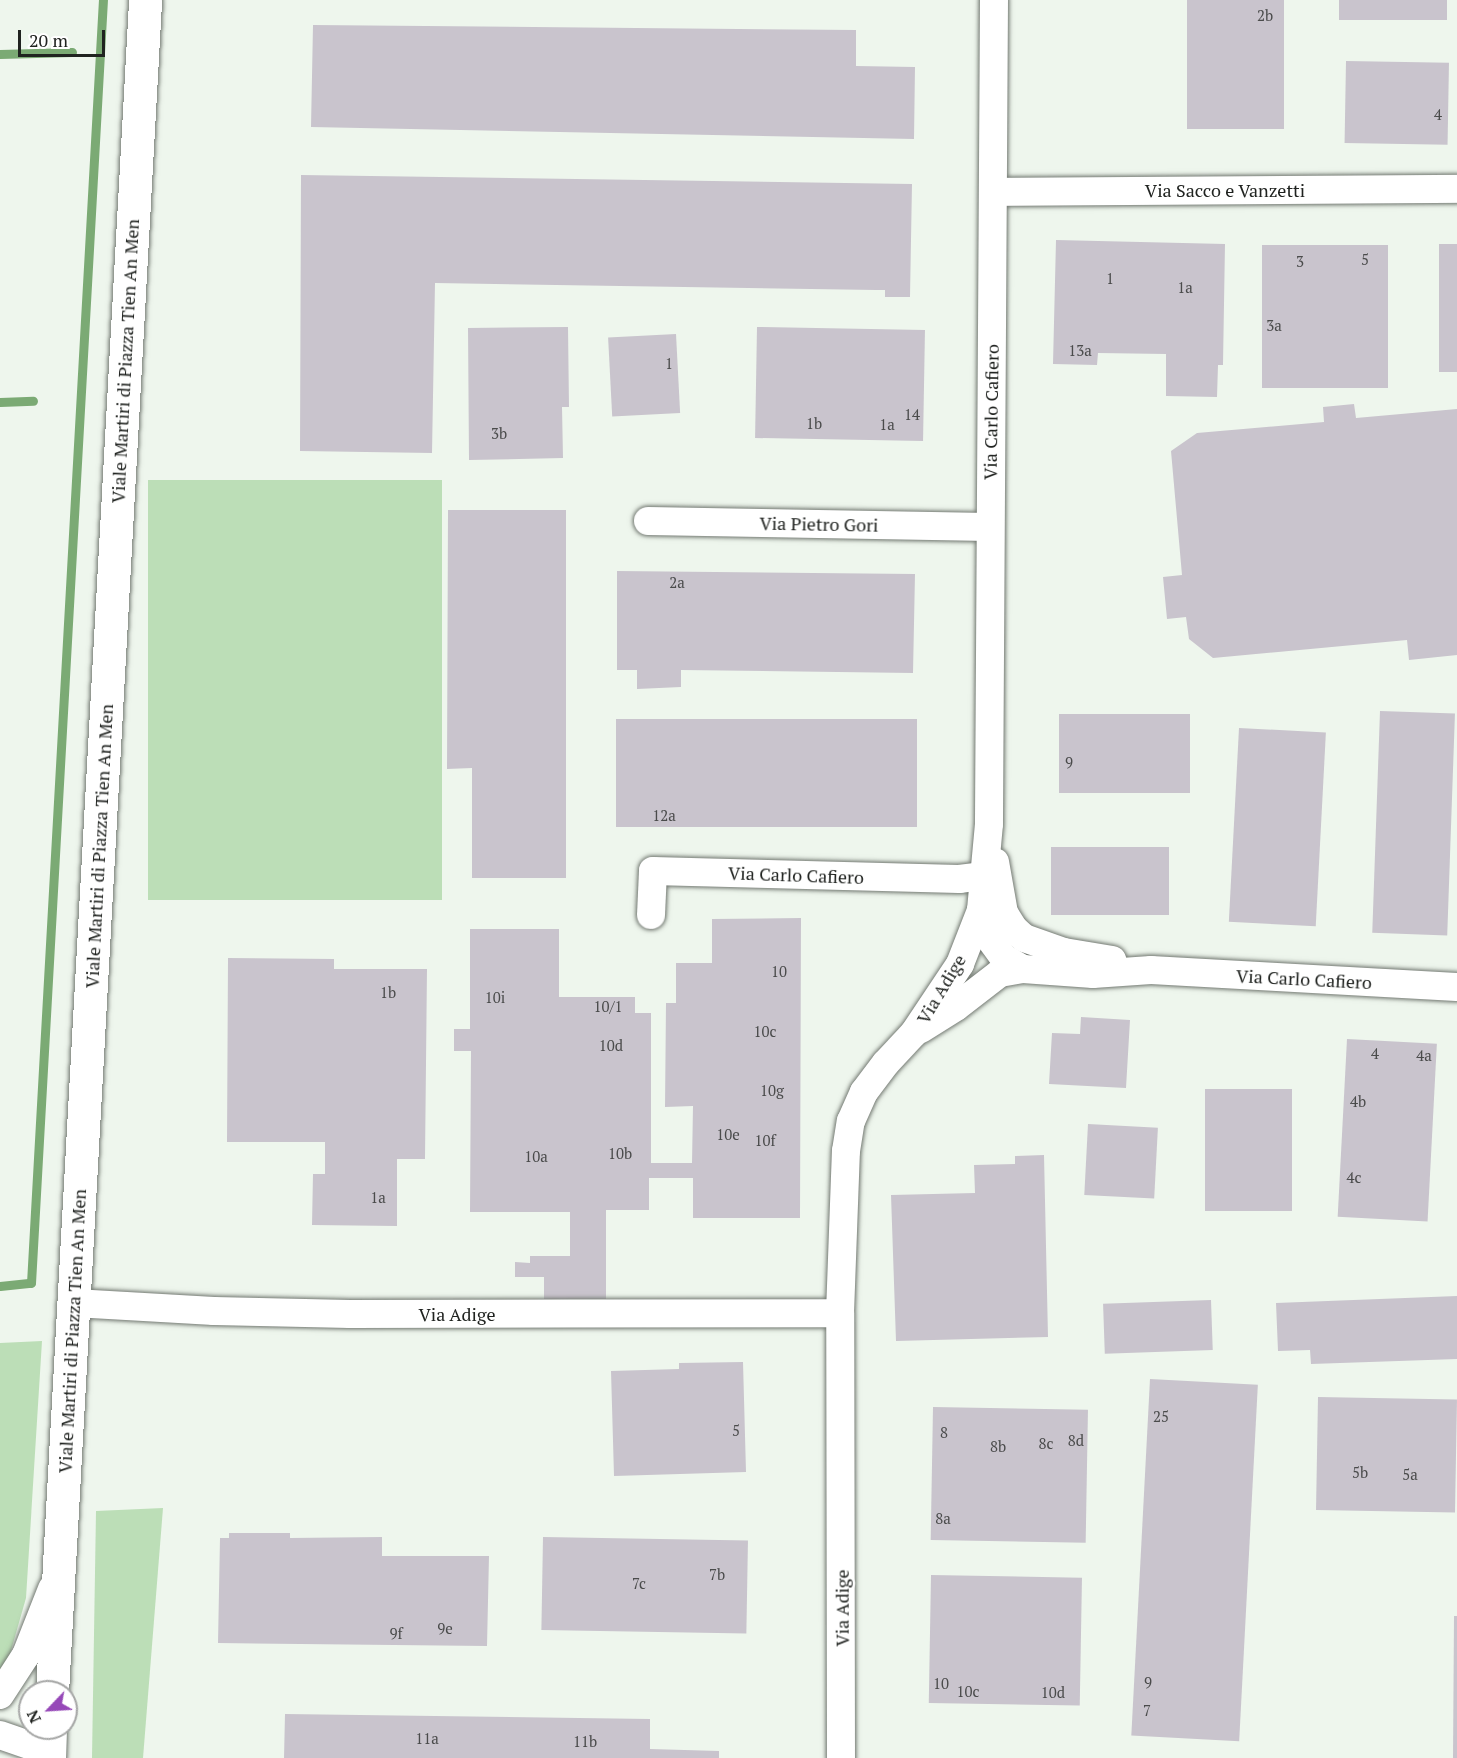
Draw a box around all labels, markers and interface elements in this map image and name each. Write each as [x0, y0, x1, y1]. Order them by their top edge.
house number: 2b [1257, 7, 1273, 25]
scale bar [21, 18, 108, 56]
text: 20 m [29, 28, 68, 52]
house number: 4 [1434, 106, 1442, 124]
street label: Via Sacco e Vanzetti [1145, 179, 1305, 201]
street label: Viale Martiri di Piazza Tien An Men [107, 218, 143, 504]
house number: 5 [1361, 251, 1369, 269]
house number: 3 [1296, 253, 1304, 271]
house number: 1 [1106, 270, 1114, 288]
house number: 1a [1177, 279, 1193, 297]
house number: 3a [1266, 317, 1282, 335]
house number: 13a [1068, 342, 1092, 360]
street label: Via Carlo Cafiero [979, 344, 1003, 480]
house number: 1 [665, 355, 673, 373]
house number: 14 [904, 406, 920, 424]
house number: 1b [806, 415, 822, 433]
house number: 1a [879, 416, 895, 434]
house number: 3b [491, 425, 507, 443]
street label: Via Pietro Gori [759, 512, 879, 536]
house number: 2a [669, 574, 685, 592]
street label: Viale Martiri di Piazza Tien An Men [81, 703, 117, 989]
house number: 9 [1065, 754, 1073, 772]
house number: 12a [652, 807, 676, 825]
street label: Via Carlo Cafiero [728, 862, 864, 888]
street label: Via Adige [912, 950, 970, 1028]
house number: 10 [771, 963, 787, 981]
street label: Via Carlo Cafiero [1236, 965, 1372, 993]
house number: 1b [380, 984, 396, 1002]
house number: 10i [485, 989, 505, 1007]
house number: 10/1 [593, 998, 623, 1016]
house number: 10c [754, 1023, 776, 1041]
house number: 10d [599, 1037, 623, 1055]
house number: 4 [1371, 1045, 1379, 1063]
house number: 4a [1416, 1047, 1432, 1065]
house number: 10g [760, 1082, 784, 1100]
house number: 4b [1350, 1093, 1366, 1111]
house number: 10e [716, 1126, 740, 1144]
house number: 10f [754, 1132, 776, 1150]
house number: 10b [608, 1145, 632, 1163]
house number: 10a [524, 1148, 548, 1166]
house number: 4c [1347, 1169, 1361, 1187]
street label: Viale Martiri di Piazza Tien An Men [54, 1188, 90, 1474]
house number: 1a [370, 1189, 386, 1207]
street label: Via Adige [418, 1303, 496, 1325]
house number: 25 [1153, 1408, 1169, 1426]
house number: 5 [732, 1422, 740, 1440]
house number: 8 [940, 1424, 948, 1442]
house number: 8d [1068, 1432, 1084, 1450]
house number: 8c [1039, 1435, 1053, 1453]
house number: 8b [990, 1438, 1006, 1456]
house number: 5b [1352, 1464, 1368, 1482]
house number: 5a [1402, 1466, 1418, 1484]
house number: 8a [935, 1510, 951, 1528]
house number: 7b [709, 1566, 725, 1584]
street label: Via Adige [831, 1569, 853, 1647]
house number: 7c [632, 1575, 646, 1593]
house number: 9e [437, 1620, 453, 1638]
house number: 9f [389, 1625, 403, 1643]
house number: 9 [1144, 1674, 1152, 1692]
house number: 10 [933, 1675, 949, 1693]
north arrow [18, 1680, 78, 1740]
house number: 10c [957, 1683, 979, 1701]
house number: 10d [1041, 1684, 1065, 1702]
house number: 7 [1143, 1702, 1151, 1720]
text: N [21, 1707, 46, 1727]
house number: 11a [415, 1730, 439, 1748]
house number: 11b [573, 1733, 597, 1751]

